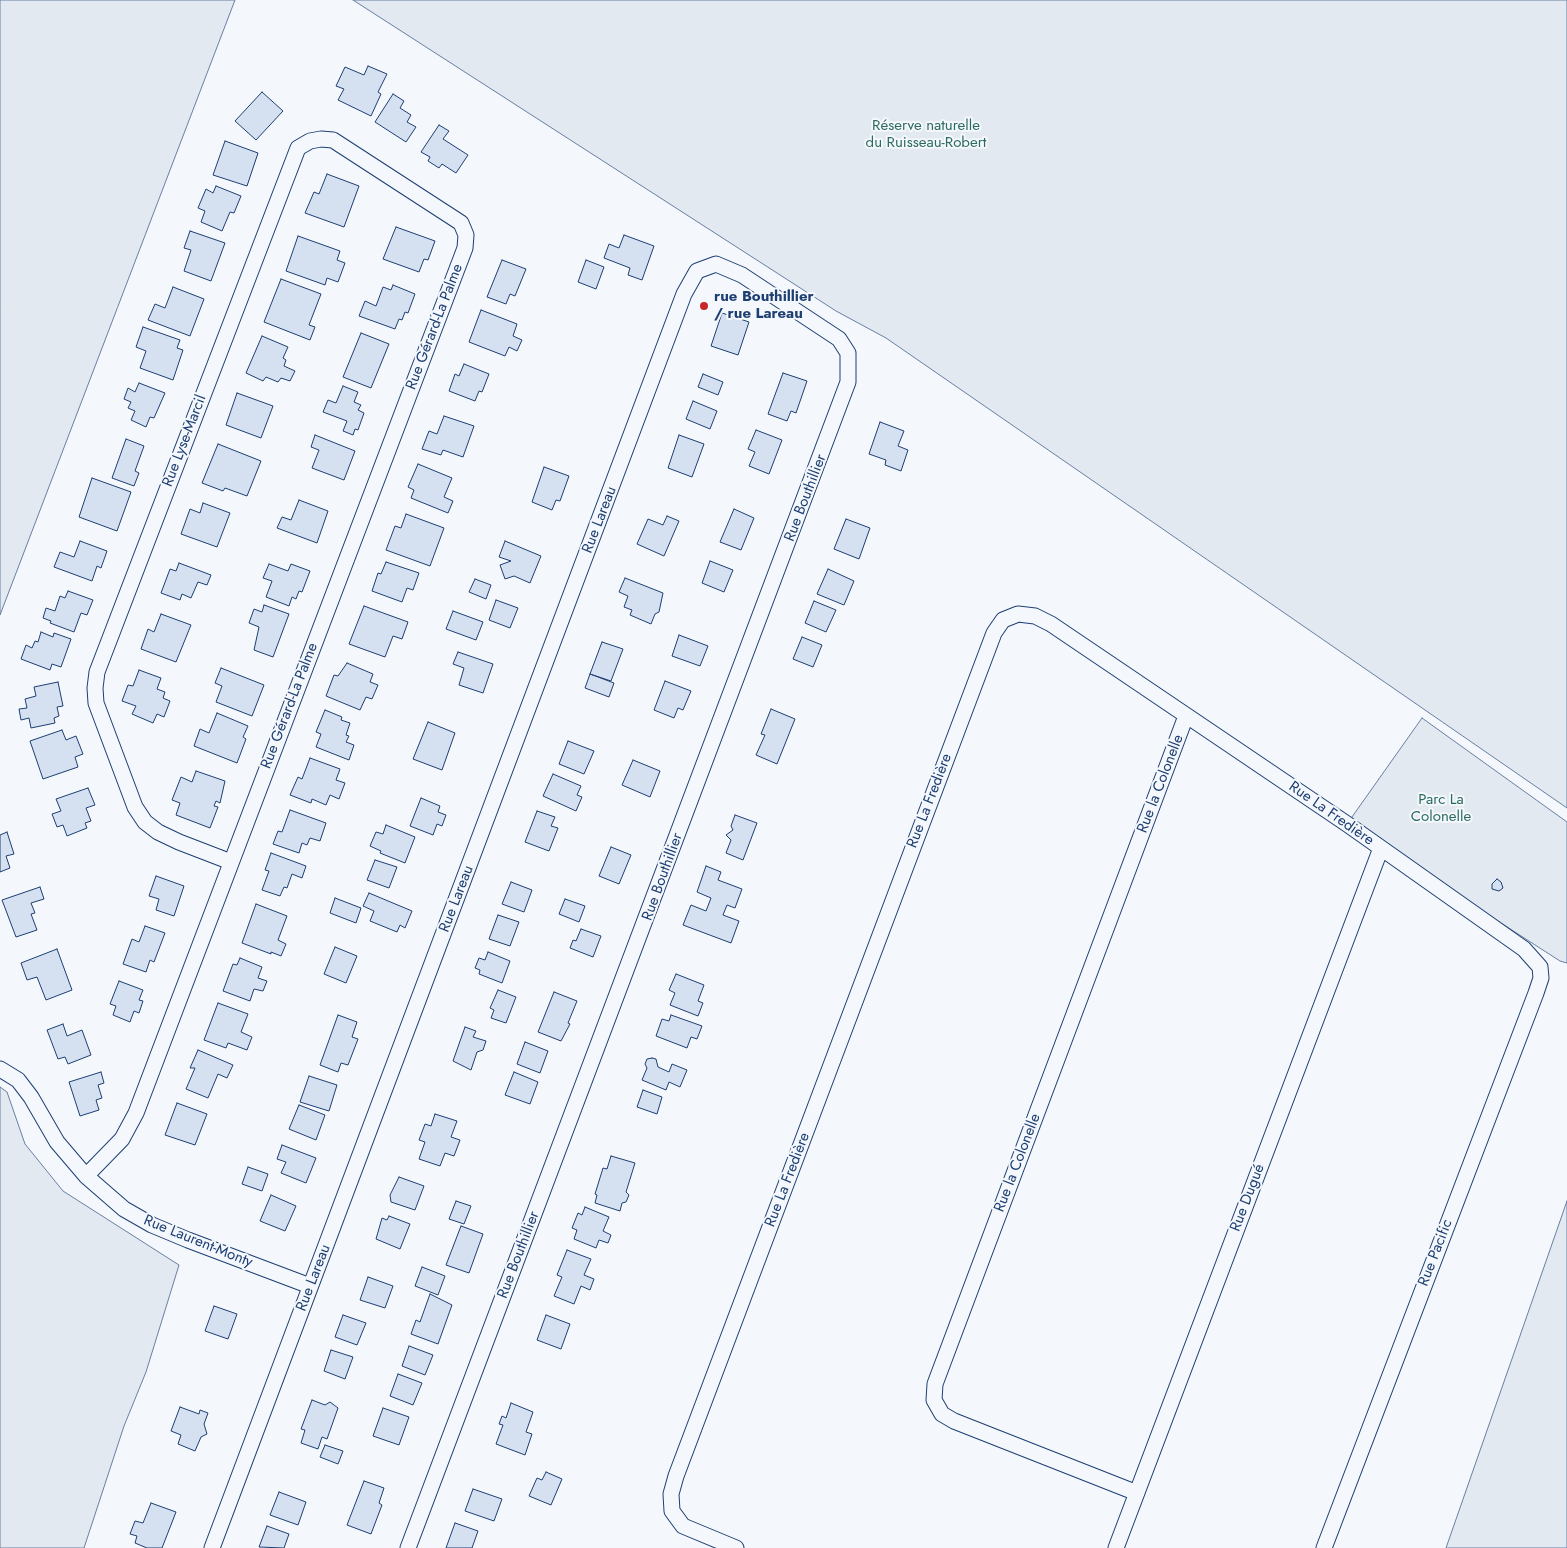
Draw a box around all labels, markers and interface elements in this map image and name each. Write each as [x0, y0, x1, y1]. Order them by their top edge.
park label: Réserve naturelle du Ruisseau-Robert [866, 117, 986, 152]
street label: Rue Gérard-La Palme [403, 262, 467, 392]
place label: rue Bouthillier / rue Lareau [714, 288, 814, 323]
marker: rue Bouthillier / rue Lareau [698, 300, 710, 312]
street label: Rue Lyse-Marcil [159, 393, 211, 489]
street label: Rue Bouthillier [781, 452, 831, 544]
street label: Rue Lareau [579, 484, 621, 556]
street label: Rue Gérard-La Palme [258, 641, 322, 771]
street label: Rue la Colonelle [1134, 732, 1188, 836]
street label: Rue La Fredière [904, 751, 956, 851]
street label: Rue La Fredière [1285, 778, 1377, 850]
park label: Parc La Colonelle [1411, 791, 1471, 826]
street label: Rue Bouthillier [639, 831, 687, 923]
street label: Rue Lareau [436, 863, 478, 935]
street label: Rue la Colonelle [991, 1111, 1045, 1215]
street label: Rue La Fredière [762, 1130, 814, 1230]
street label: Rue Dugué [1227, 1162, 1269, 1234]
street label: Rue Bouthillier [494, 1209, 544, 1301]
street label: Rue Laurent-Monty [141, 1212, 255, 1272]
street label: Rue Pacific [1415, 1217, 1457, 1289]
street label: Rue Lareau [293, 1242, 335, 1314]

